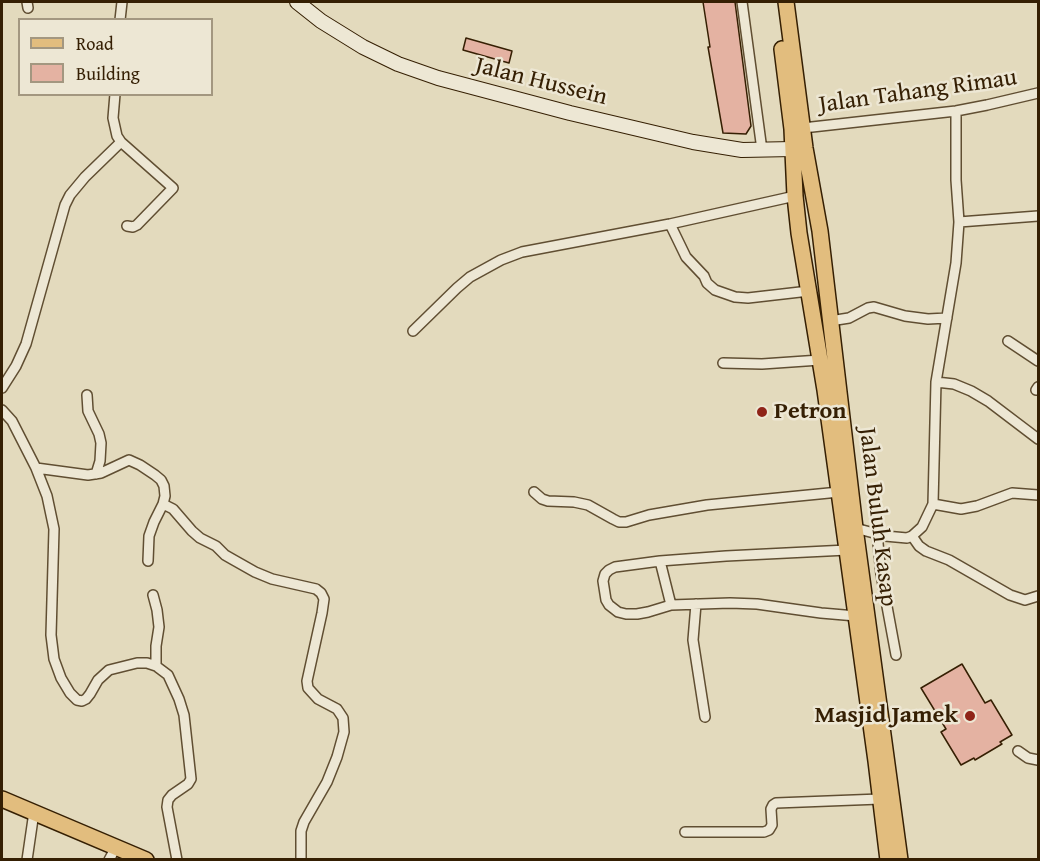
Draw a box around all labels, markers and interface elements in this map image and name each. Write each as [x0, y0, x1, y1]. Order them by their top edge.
legend [18, 18, 213, 96]
text: Road [76, 30, 114, 57]
street label: Jalan Hussein [472, 52, 610, 112]
text: Building [76, 60, 140, 87]
street label: Jalan Tahang Rimau [817, 64, 1019, 120]
place label: Petron [774, 398, 846, 426]
marker: Petron [755, 405, 769, 419]
street label: Jalan Buluh Kasap [852, 426, 902, 608]
place label: Masjid Jamek [815, 702, 958, 730]
marker: Masjid Jamek [963, 709, 977, 723]

